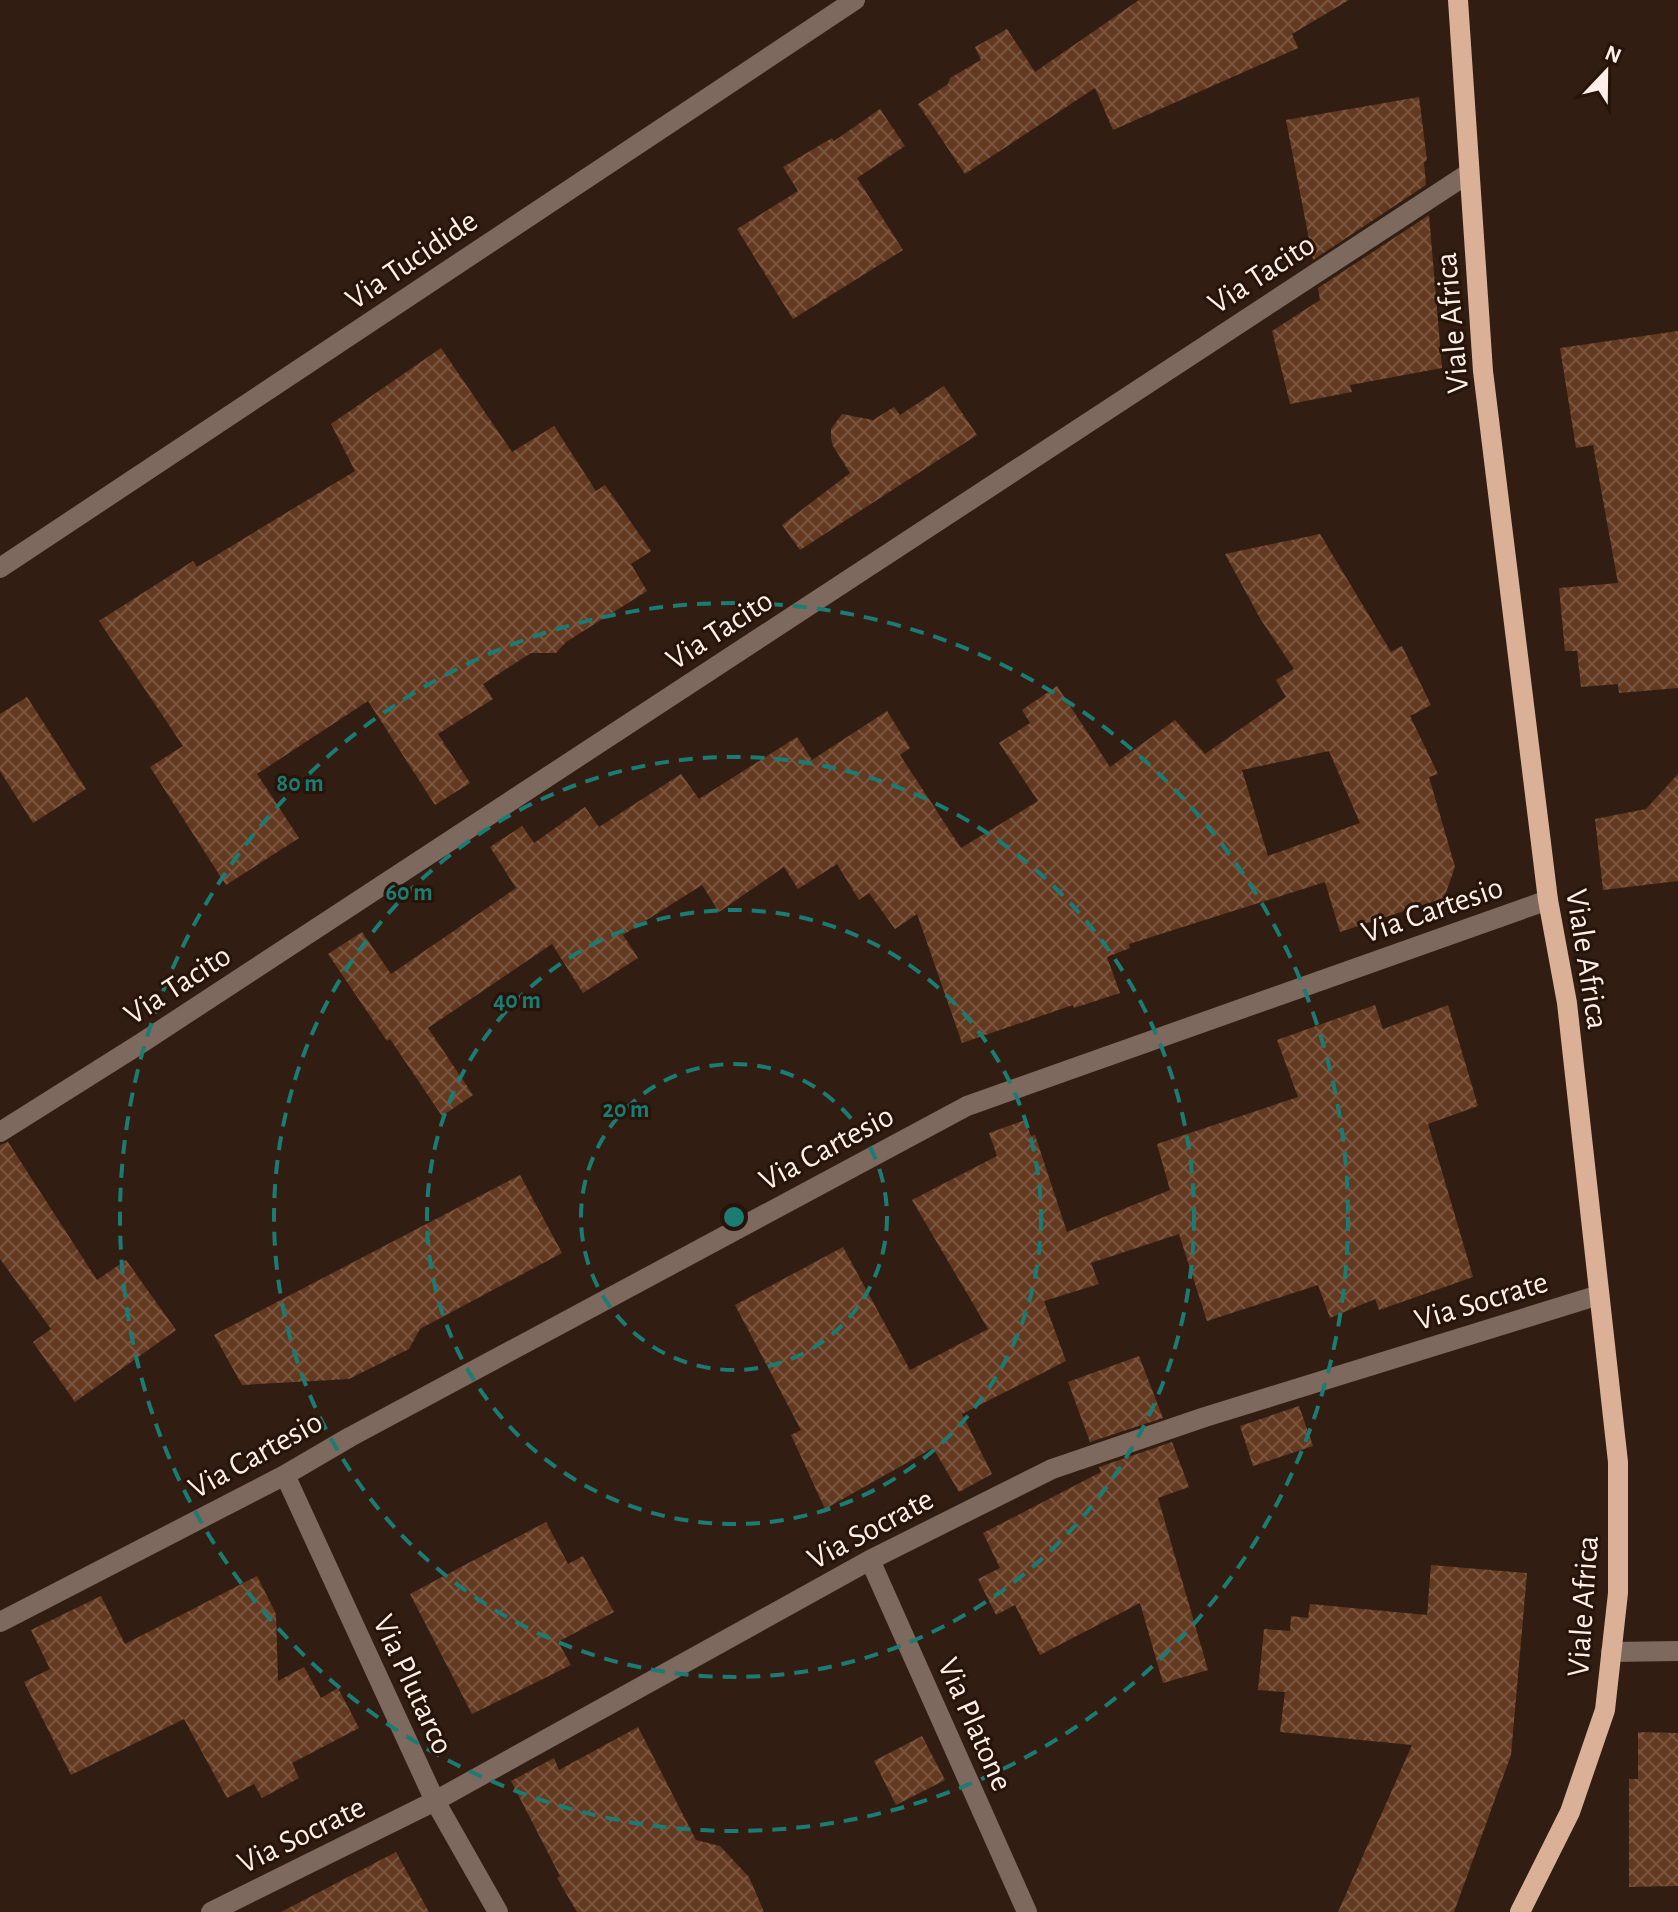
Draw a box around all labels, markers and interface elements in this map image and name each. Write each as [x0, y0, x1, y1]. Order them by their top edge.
north arrow [1566, 32, 1646, 112]
text: N [1602, 41, 1624, 67]
street label: Via Tucidide [340, 204, 483, 315]
street label: Via Tacito [1203, 228, 1320, 320]
street label: Viale Africa [1430, 251, 1474, 395]
street label: Via Tacito [661, 584, 778, 676]
text: 80 m [276, 772, 324, 796]
street label: Via Cartesio [1358, 871, 1507, 949]
text: 60 m [385, 881, 433, 905]
street label: Viale Africa [1560, 887, 1614, 1032]
street label: Via Tacito [119, 939, 236, 1031]
text: 40 m [493, 989, 541, 1013]
text: 20 m [603, 1098, 649, 1122]
street label: Via Cartesio [754, 1099, 899, 1197]
centre of rings [720, 1203, 748, 1231]
street label: Via Socrate [1411, 1266, 1552, 1336]
street label: Via Cartesio [183, 1405, 328, 1505]
street label: Via Socrate [802, 1483, 939, 1575]
street label: Viale Africa [1562, 1534, 1604, 1678]
street label: Via Plutarco [367, 1610, 459, 1759]
street label: Via Platone [932, 1653, 1019, 1796]
street label: Via Socrate [233, 1790, 370, 1879]

